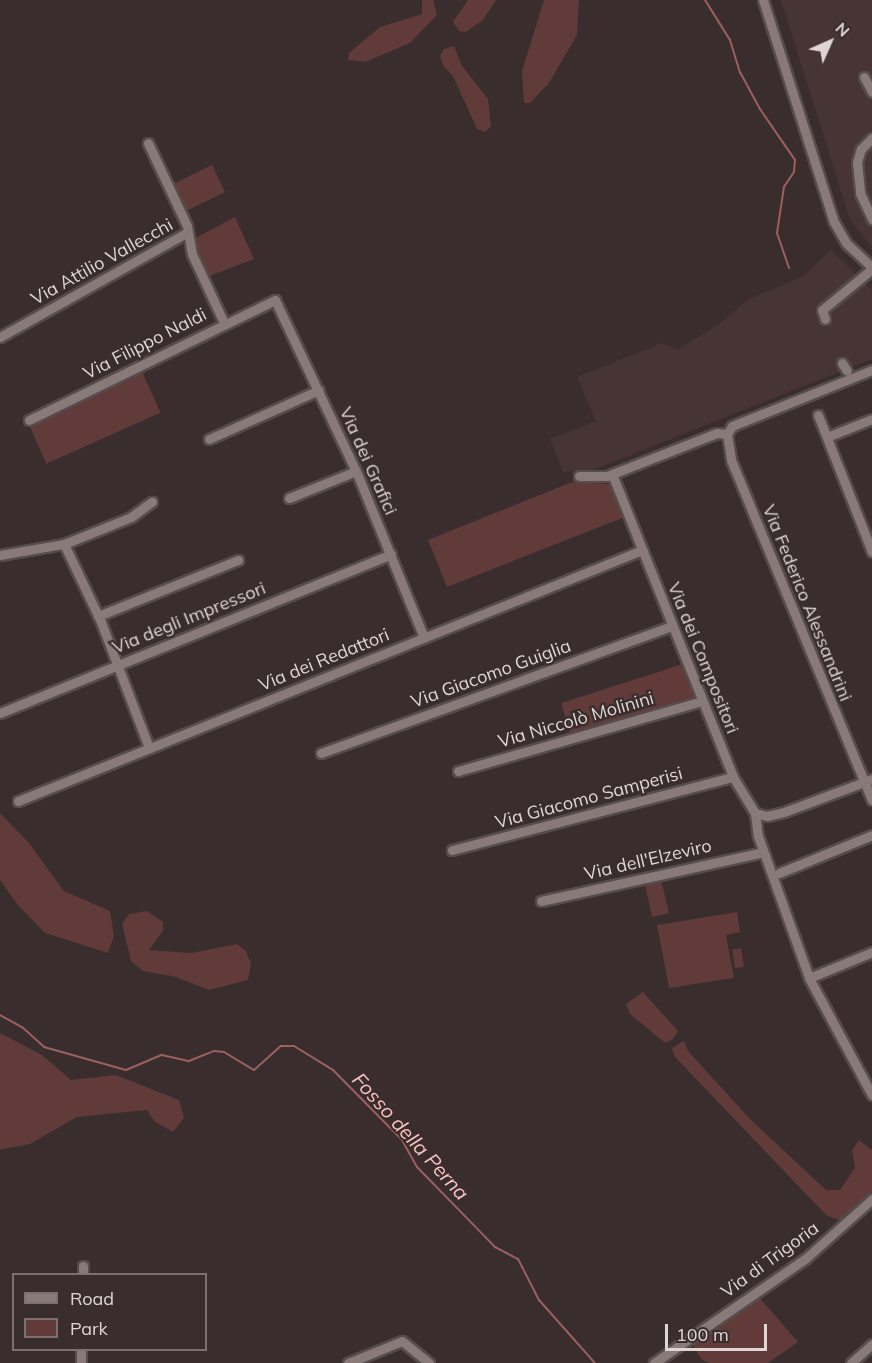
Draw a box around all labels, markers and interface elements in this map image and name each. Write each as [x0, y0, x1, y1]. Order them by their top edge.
north arrow [800, 12, 860, 72]
text: N [831, 18, 854, 41]
street label: Via Attilio Vallecchi [27, 214, 177, 310]
street label: Via Filippo Naldi [80, 304, 210, 384]
street label: Via dei Grafici [335, 404, 401, 518]
street label: Via Federico Alessandrini [758, 502, 856, 704]
street label: Via degli Impressori [109, 577, 269, 659]
street label: Via dei Compositori [663, 579, 743, 737]
street label: Via dei Redattori [256, 624, 392, 696]
street label: Via Giacomo Guiglia [408, 635, 574, 713]
street label: Via Niccolò Molinini [496, 687, 656, 753]
street label: Via Giacomo Samperisi [493, 763, 685, 833]
street label: Via dell'Elzeviro [582, 835, 714, 885]
water label: Fosso della Perna [348, 1067, 474, 1205]
street label: Via di Trigoria [717, 1217, 823, 1303]
legend [12, 1273, 207, 1351]
text: Road [70, 1287, 114, 1310]
scale bar [668, 1312, 770, 1350]
text: Park [70, 1317, 108, 1340]
text: 100 m [676, 1323, 729, 1346]

